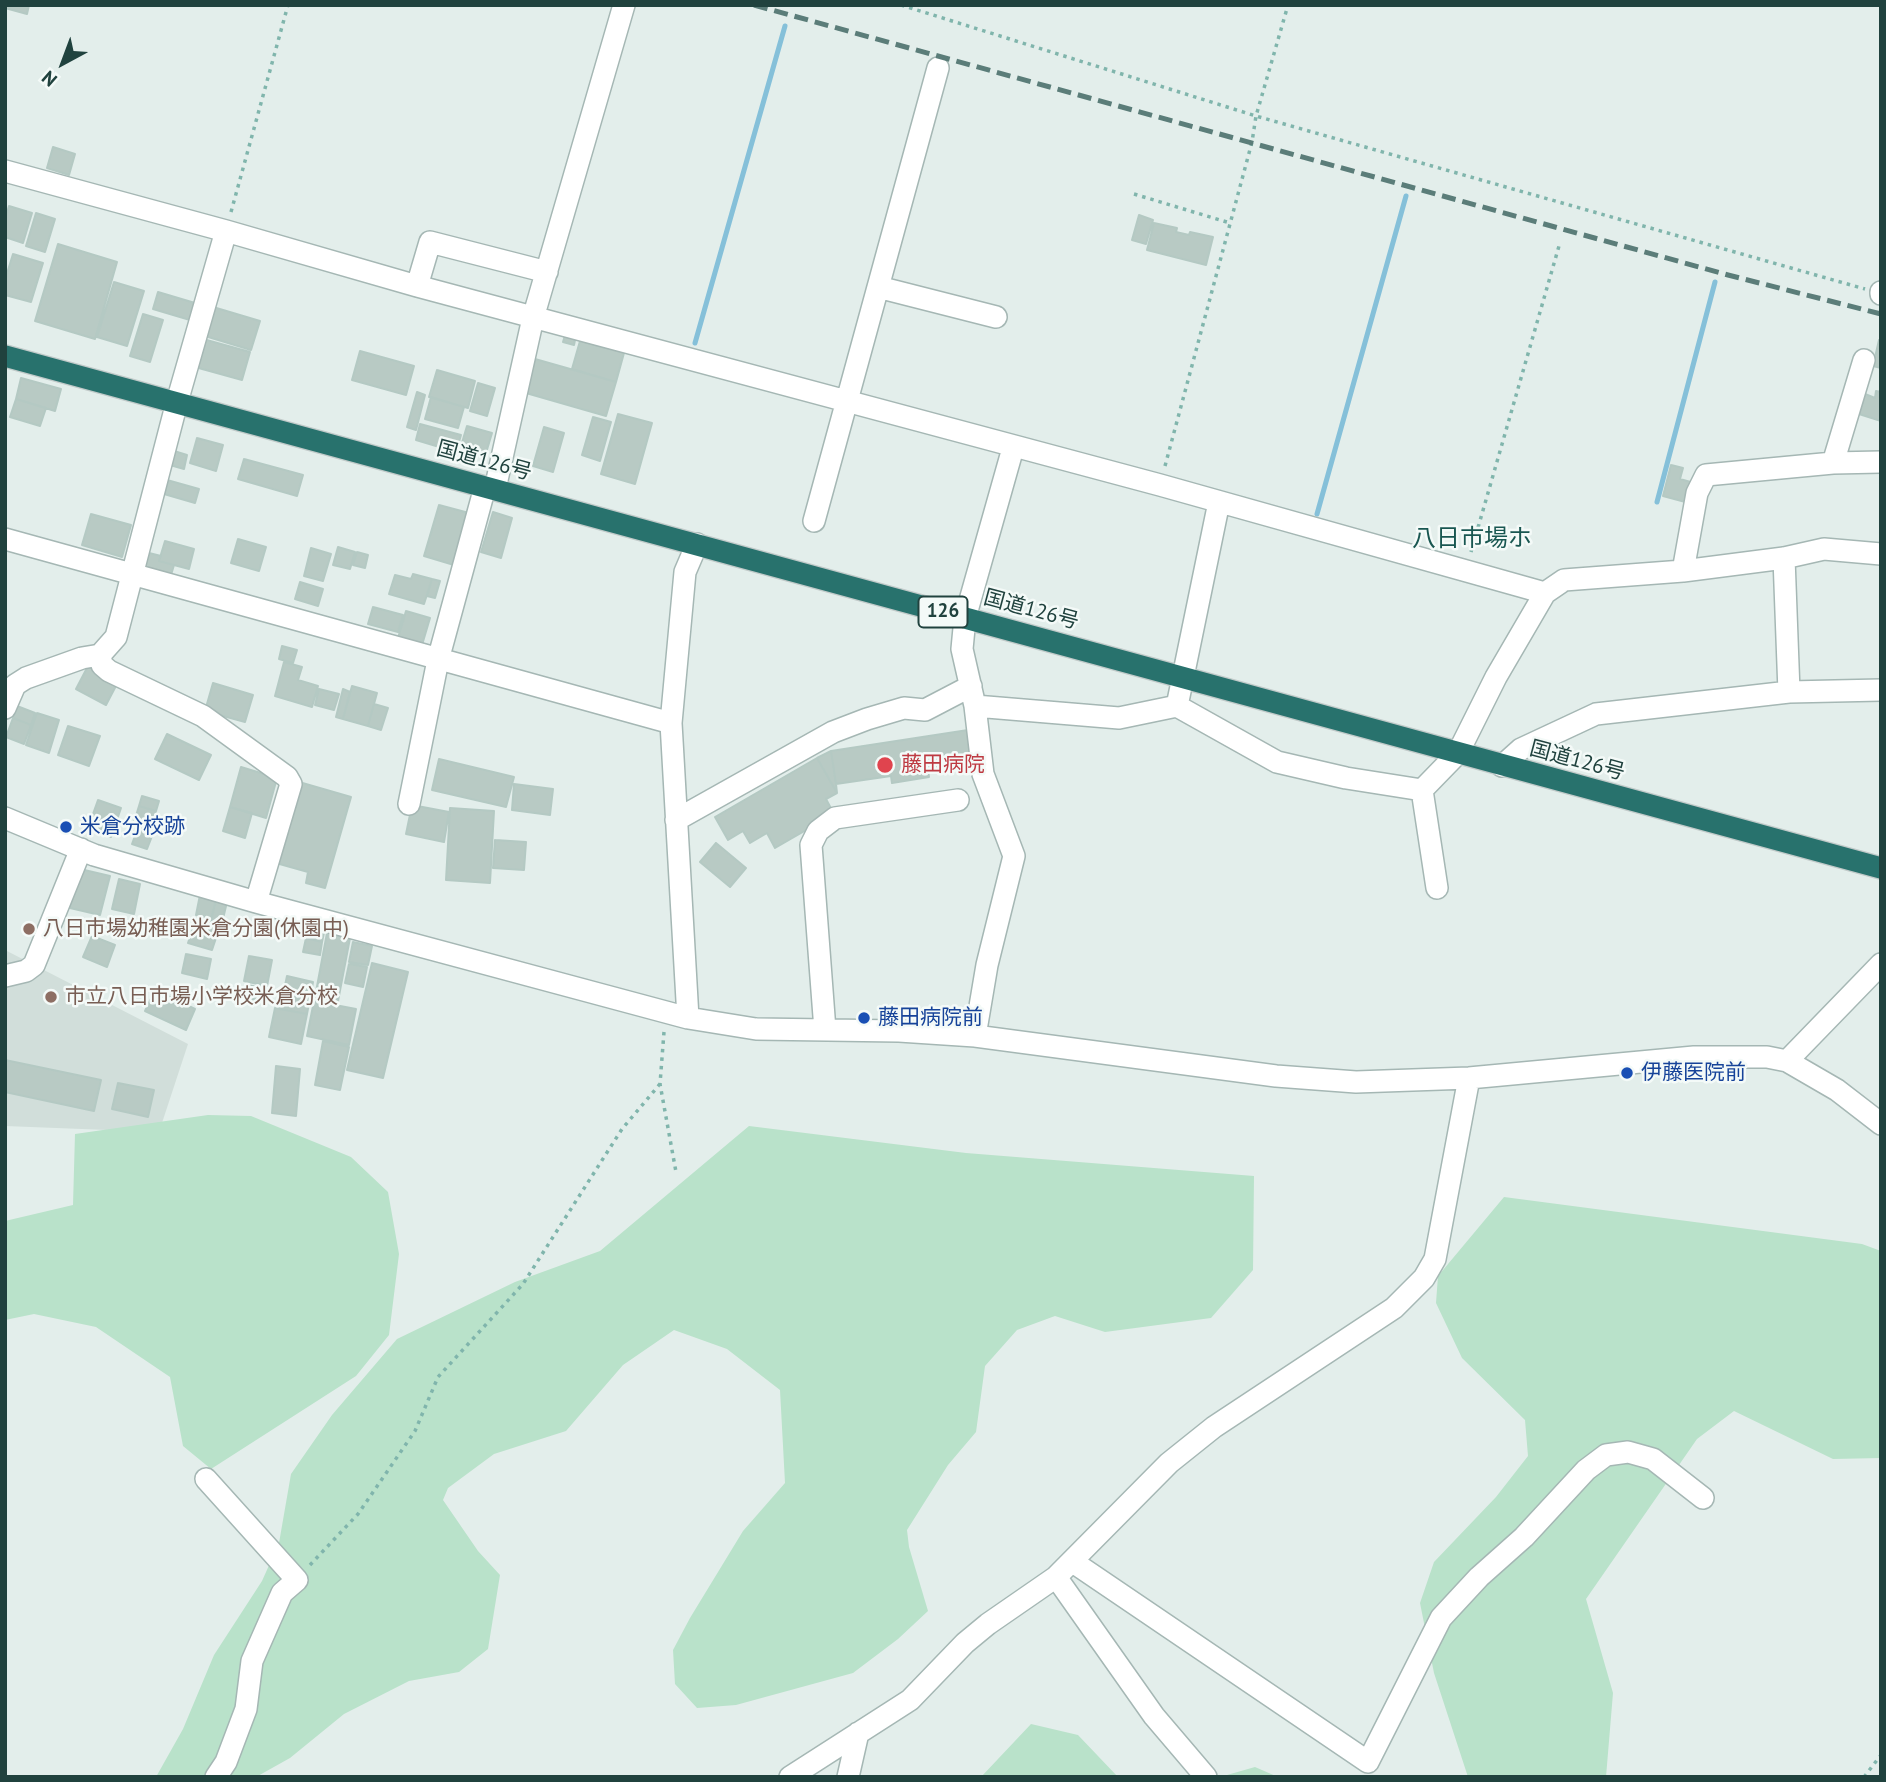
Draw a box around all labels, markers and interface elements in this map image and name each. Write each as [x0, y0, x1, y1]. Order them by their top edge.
north arrow [28, 28, 98, 98]
text: N [37, 66, 62, 92]
street label: 国道126号 [434, 436, 534, 486]
district label: 八日市場ホ [1412, 525, 1532, 553]
street label: 国道126号 [981, 585, 1081, 635]
road number: 126 [918, 596, 968, 628]
street label: 国道126号 [1527, 736, 1627, 786]
place label: 藤田病院 [901, 752, 985, 778]
marker: 藤田病院 [875, 755, 895, 775]
place label: 米倉分校跡 [80, 814, 185, 840]
marker: 米倉分校跡 [58, 819, 74, 835]
place label: 八日市場幼稚園米倉分園(休園中) [43, 916, 349, 942]
marker: 八日市場幼稚園米倉分園(休園中) [21, 921, 37, 937]
place label: 市立八日市場小学校米倉分校 [65, 984, 338, 1010]
marker: 市立八日市場小学校米倉分校 [43, 989, 59, 1005]
place label: 藤田病院前 [878, 1005, 983, 1031]
marker: 藤田病院前 [856, 1010, 872, 1026]
place label: 伊藤医院前 [1641, 1060, 1746, 1086]
marker: 伊藤医院前 [1619, 1065, 1635, 1081]

